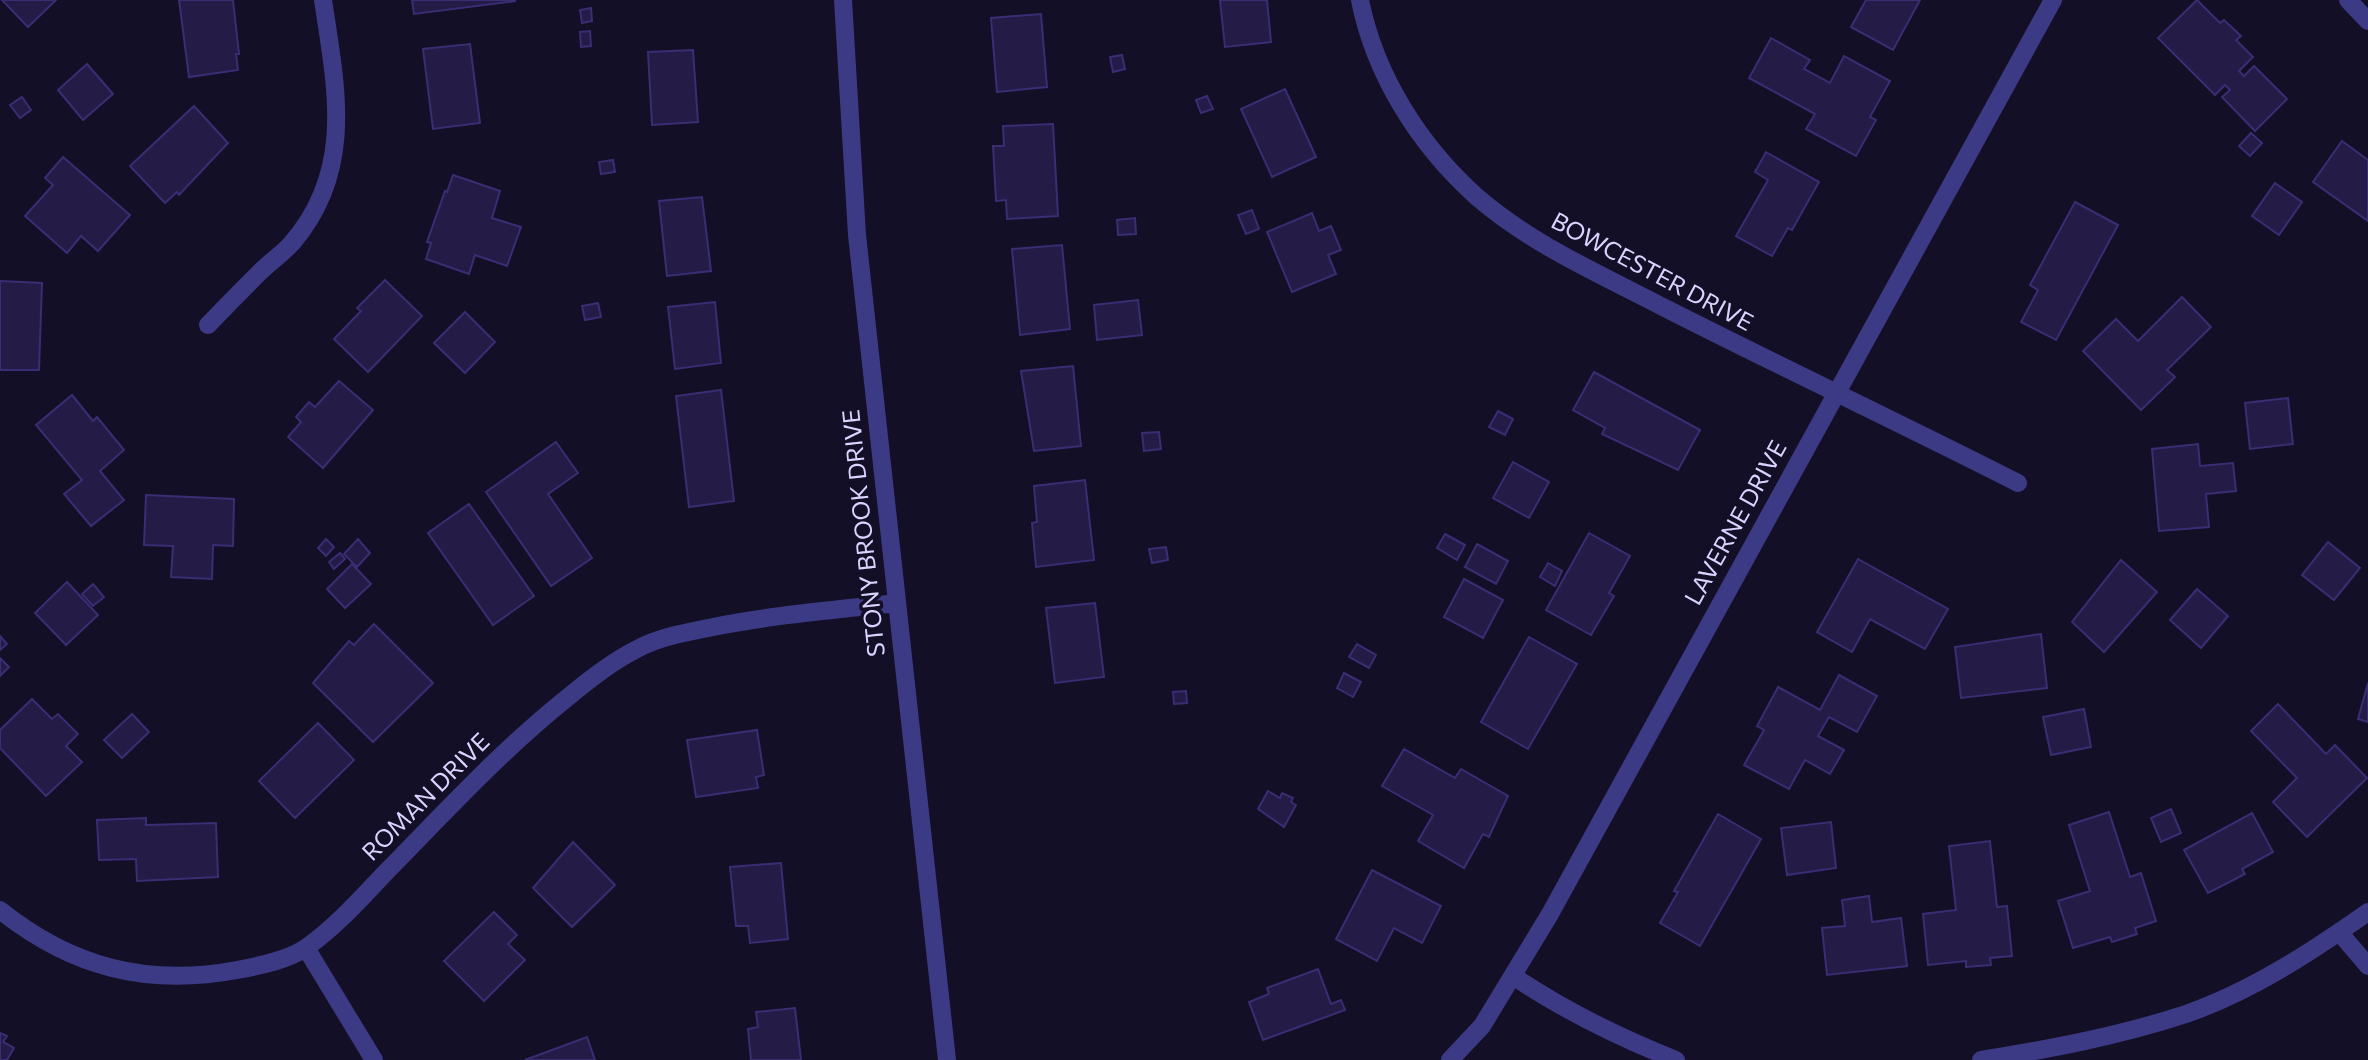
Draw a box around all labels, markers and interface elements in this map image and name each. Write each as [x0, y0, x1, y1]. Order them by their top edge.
street label: BOWCESTER DRIVE [1547, 205, 1759, 336]
street label: STONY BROOK DRIVE [835, 408, 890, 658]
street label: LAVERNE DRIVE [1678, 435, 1792, 610]
street label: ROMAN DRIVE [355, 726, 495, 866]

